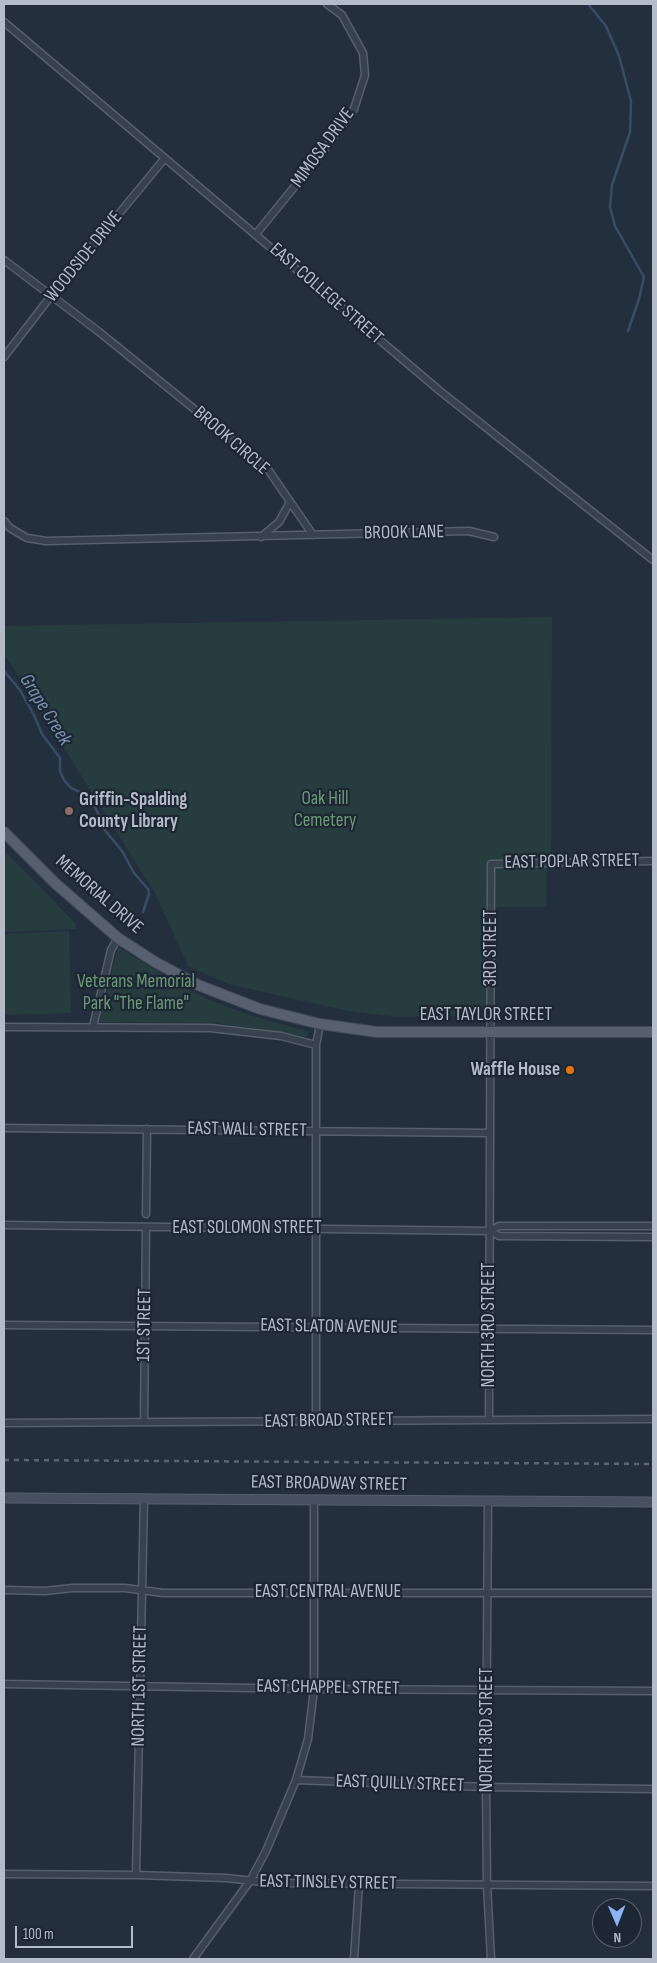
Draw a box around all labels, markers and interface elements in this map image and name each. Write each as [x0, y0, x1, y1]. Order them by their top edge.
street label: MIMOSA DRIVE [286, 104, 360, 192]
street label: WOODSIDE DRIVE [40, 207, 128, 307]
street label: EAST COLLEGE STREET [265, 239, 387, 349]
street label: BROOK CIRCLE [188, 402, 274, 480]
street label: BROOK LANE [364, 521, 444, 545]
water label: Grape Creek [14, 670, 76, 750]
park label: Oak Hill Cemetery [294, 788, 356, 832]
place label: Griffin-Spalding County Library [79, 789, 187, 833]
marker: Griffin-Spalding County Library [63, 805, 75, 817]
street label: EAST POPLAR STREET [504, 849, 640, 875]
street label: MEMORIAL DRIVE [50, 851, 148, 939]
street label: 3RD STREET [480, 910, 502, 986]
park label: Veterans Memorial Park "The Flame" [77, 971, 195, 1015]
street label: EAST TAYLOR STREET [420, 1004, 552, 1026]
place label: Waffle House [470, 1059, 560, 1081]
marker: Waffle House [564, 1064, 576, 1076]
street label: EAST WALL STREET [187, 1118, 307, 1142]
street label: EAST SOLOMON STREET [172, 1217, 322, 1239]
street label: NORTH 3RD STREET [478, 1263, 500, 1387]
street label: 1ST STREET [133, 1288, 157, 1362]
street label: EAST SLATON AVENUE [260, 1314, 398, 1340]
street label: EAST BROAD STREET [264, 1408, 394, 1434]
street label: EAST BROADWAY STREET [251, 1471, 407, 1497]
street label: EAST CENTRAL AVENUE [255, 1581, 401, 1603]
street label: NORTH 1ST STREET [128, 1625, 152, 1747]
street label: NORTH 3RD STREET [476, 1668, 498, 1792]
street label: EAST CHAPPEL STREET [256, 1675, 400, 1701]
street label: EAST QUILLY STREET [335, 1770, 465, 1798]
street label: EAST TINSLEY STREET [259, 1870, 397, 1896]
north arrow [592, 1898, 642, 1948]
scale bar [18, 1916, 135, 1948]
text: 100 m [23, 1925, 54, 1944]
text: N [613, 1929, 621, 1946]

